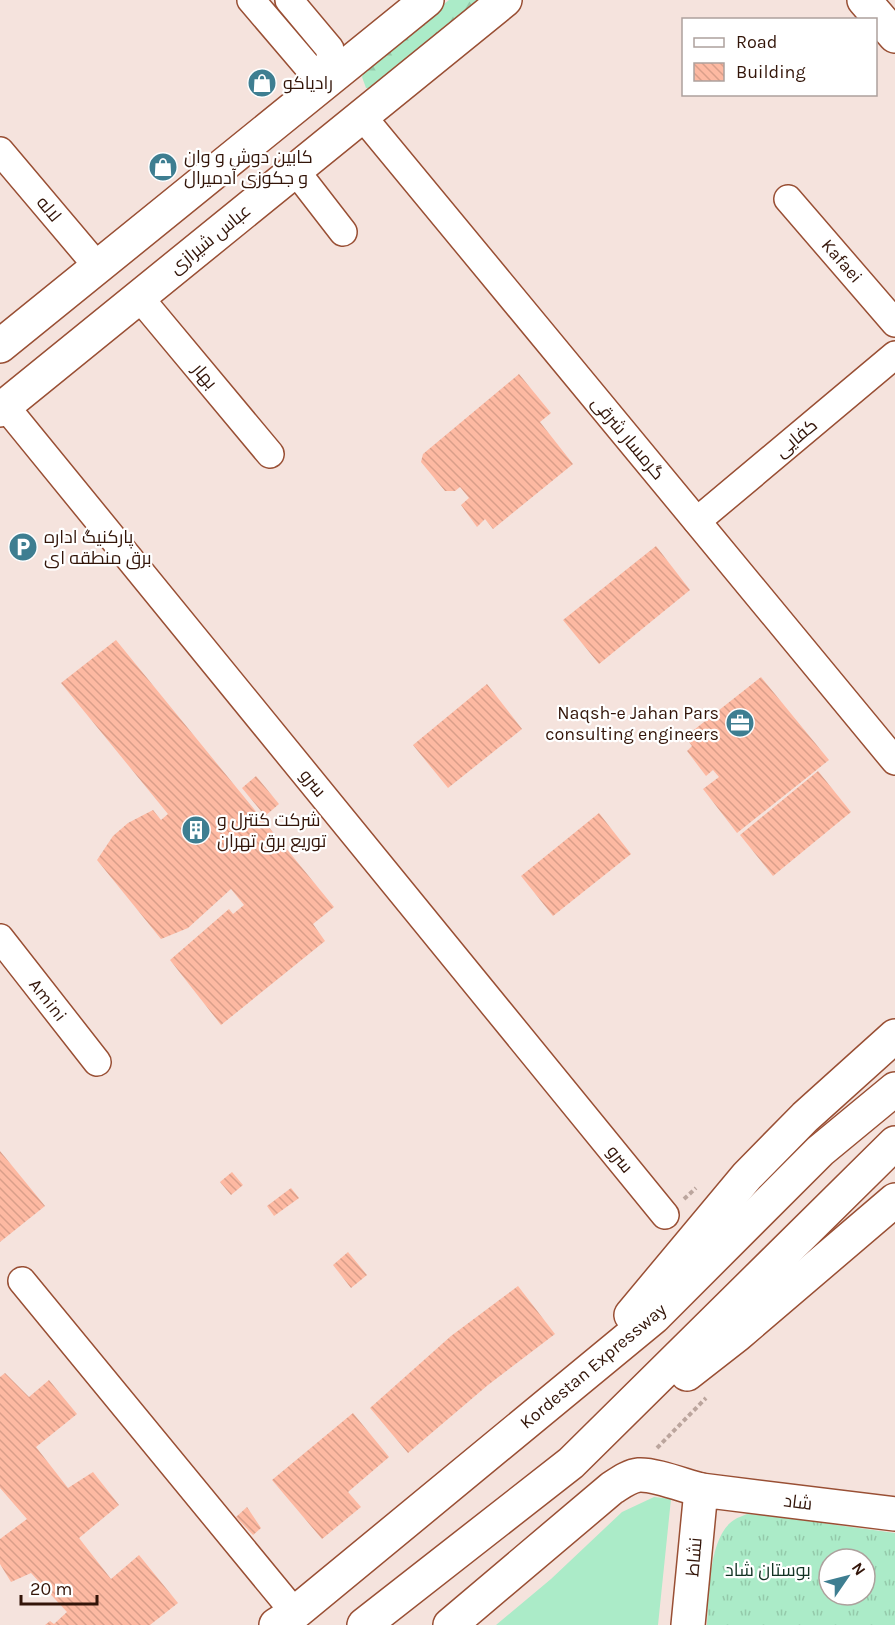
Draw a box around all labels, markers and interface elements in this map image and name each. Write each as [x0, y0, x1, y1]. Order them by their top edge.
legend [682, 18, 877, 96]
text: Road [736, 31, 777, 53]
text: Building [736, 61, 806, 83]
shop icon: رادیاکو [246, 67, 278, 99]
place label: رادیاکو [283, 72, 333, 94]
place label: کابین دوش و وان و جکوزی آدمیرال [184, 146, 313, 189]
shop icon: کابین دوش و وان و جکوزی آدمیرال [147, 151, 179, 183]
street label: لاله [32, 192, 66, 226]
street label: عباس شیرازی [165, 199, 255, 279]
street label: Kafaei [817, 234, 867, 288]
street label: بهار [187, 358, 222, 393]
street label: گرمسار شرقی [587, 392, 669, 484]
street label: کفایی [770, 414, 822, 462]
place label: پارکنیگ اداره برق منطقه ای [44, 526, 152, 570]
parking icon: پارکنیگ اداره برق منطقه ای [7, 531, 39, 563]
place label: Naqsh-e Jahan Pars consulting engineers [545, 702, 719, 745]
office icon: Naqsh-e Jahan Pars consulting engineers [724, 707, 756, 739]
street label: سرو [295, 764, 331, 802]
place label: شرکت کنترل و توریع برق تهران [217, 809, 327, 853]
building icon: شرکت کنترل و توریع برق تهران [180, 814, 212, 846]
street label: Amini [24, 974, 72, 1026]
street label: سرو [602, 1140, 638, 1178]
street label: Kordestan Expressway [515, 1298, 671, 1434]
street label: شاد [782, 1489, 814, 1515]
street label: نشاط [681, 1536, 707, 1578]
north arrow [817, 1547, 877, 1607]
park label: بوستان شاد [725, 1559, 811, 1581]
text: N [848, 1559, 870, 1579]
scale bar [21, 1568, 98, 1606]
text: 20 m [30, 1578, 72, 1600]

